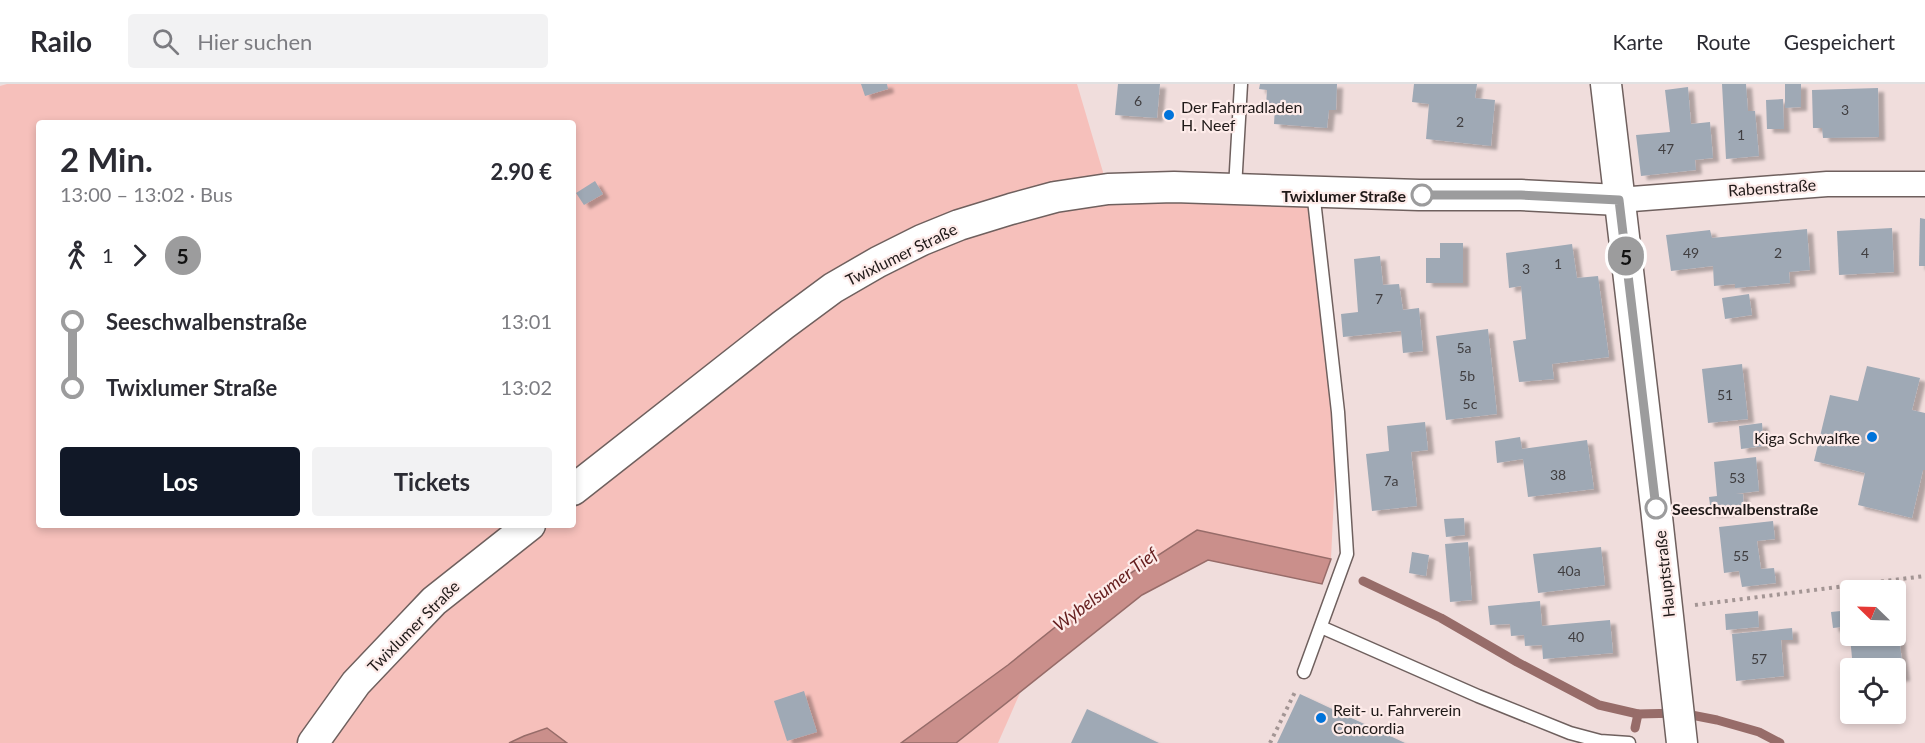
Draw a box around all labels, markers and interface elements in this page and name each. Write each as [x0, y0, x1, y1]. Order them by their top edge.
search box [128, 14, 548, 68]
text: Railo [30, 24, 92, 58]
icon: search [149, 25, 182, 58]
text: Hier suchen [197, 28, 312, 55]
text: Karte [1613, 29, 1663, 54]
text: Route [1696, 29, 1751, 54]
text: Gespeichert [1784, 29, 1895, 54]
house number: 6 [1134, 92, 1142, 109]
place label: Der Fahrradladen H. Neef [1181, 97, 1302, 134]
house number: 3 [1841, 101, 1849, 118]
marker: Der Fahrradladen H. Neef [1162, 108, 1176, 122]
house number: 2 [1456, 113, 1464, 130]
house number: 1 [1737, 126, 1745, 143]
text: 2 Min. [60, 139, 153, 179]
house number: 47 [1658, 140, 1674, 157]
text: 2.90 € [490, 158, 552, 185]
street label: Rabenstraße [1727, 174, 1817, 200]
text: 13:00 – 13:02 · Bus [60, 182, 233, 206]
marker: Twixlumer Straße [1411, 184, 1433, 206]
place label: Twixlumer Straße [1282, 186, 1406, 205]
street label: Twixlumer Straße [842, 219, 960, 289]
line badge: 5 [1606, 236, 1646, 276]
icon: walk [60, 239, 93, 272]
icon: forward [123, 239, 156, 272]
text: 1 [102, 243, 114, 267]
text: 5 [177, 243, 189, 268]
text: 5 [1620, 244, 1632, 269]
house number: 49 [1683, 244, 1699, 261]
house number: 2 [1774, 244, 1782, 261]
house number: 4 [1861, 244, 1869, 261]
house number: 1 [1554, 255, 1562, 272]
house number: 3 [1522, 260, 1530, 277]
house number: 7 [1375, 290, 1383, 307]
text: Seeschwalbenstraße [106, 308, 307, 335]
text: 13:01 [501, 309, 552, 333]
house number: 5a [1456, 339, 1472, 356]
house number: 5b [1459, 367, 1475, 384]
text: Twixlumer Straße [106, 374, 277, 401]
text: 13:02 [501, 375, 552, 399]
house number: 51 [1717, 386, 1733, 403]
house number: 5c [1463, 395, 1478, 412]
place label: Kiga Schwalfke [1754, 428, 1860, 447]
marker: Kiga Schwalfke [1865, 430, 1879, 444]
button: Los [60, 447, 300, 516]
button: Tickets [312, 447, 552, 516]
house number: 38 [1550, 466, 1566, 483]
house number: 53 [1729, 469, 1745, 486]
house number: 7a [1383, 472, 1399, 489]
marker: Seeschwalbenstraße [1645, 497, 1667, 519]
place label: Seeschwalbenstraße [1672, 499, 1819, 518]
street label: Hauptstraße [1650, 529, 1678, 619]
water label: Wybelsumer Tief [1048, 542, 1163, 635]
house number: 55 [1733, 547, 1749, 564]
house number: 40a [1557, 562, 1581, 579]
street label: Twixlumer Straße [363, 576, 463, 676]
north arrow [1840, 580, 1906, 646]
map controls [1840, 580, 1906, 724]
house number: 40 [1568, 628, 1584, 645]
house number: 57 [1751, 650, 1767, 667]
button: locate [1840, 658, 1906, 724]
place label: Reit- u. Fahrverein Concordia [1333, 700, 1461, 737]
marker: Reit- u. Fahrverein Concordia [1314, 711, 1328, 725]

